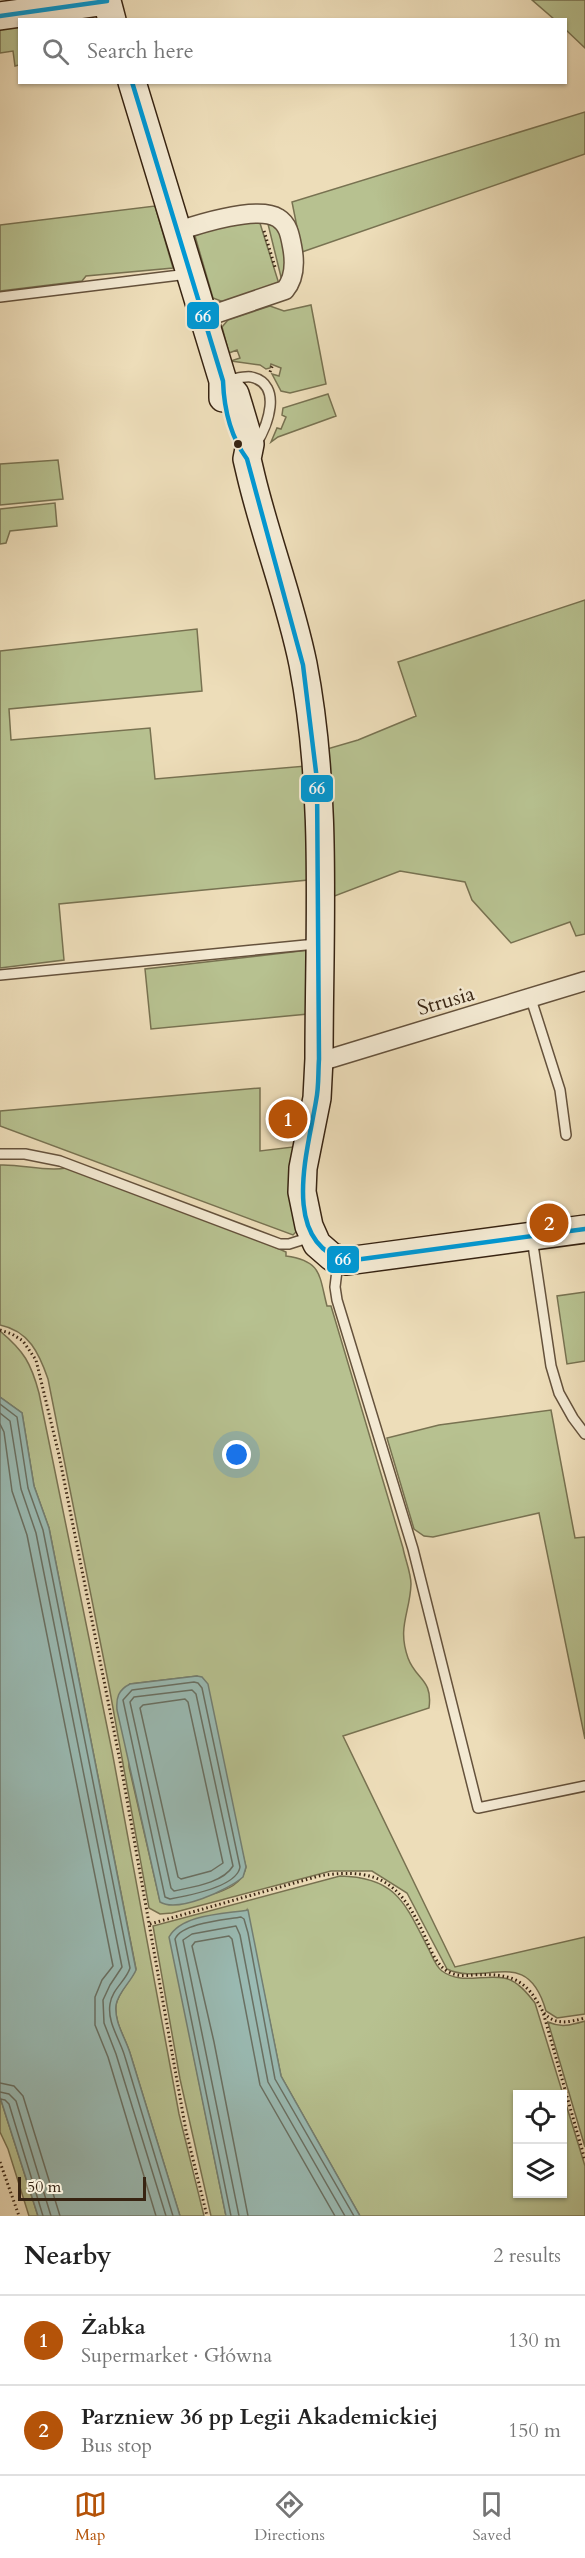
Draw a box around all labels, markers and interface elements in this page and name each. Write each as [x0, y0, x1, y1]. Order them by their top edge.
search box [18, 18, 567, 84]
icon: search [39, 35, 72, 68]
text: Search here [87, 36, 194, 66]
line badge: 66 [186, 301, 220, 330]
text: 66 [195, 306, 211, 328]
unlabelled marker [232, 438, 244, 450]
line badge: 66 [300, 774, 334, 803]
text: 66 [309, 778, 325, 800]
street label: Strusia [414, 979, 478, 1023]
pin: 1 [268, 1096, 308, 1142]
pin: 2 [530, 1200, 568, 1246]
line badge: 66 [326, 1245, 360, 1274]
text: 66 [335, 1249, 351, 1271]
your location [222, 1440, 251, 1469]
map controls [513, 2090, 567, 2198]
button: locate [513, 2090, 567, 2144]
button: layers [513, 2144, 567, 2198]
scale bar [18, 2174, 146, 2202]
text: 50 m [27, 2176, 61, 2198]
text: Nearby [24, 2238, 112, 2273]
text: 2 results [493, 2242, 561, 2269]
text: Żabka [81, 2312, 146, 2342]
text: 1 [38, 2327, 49, 2354]
text: 130 m [508, 2327, 561, 2354]
text: Supermarket · Główna [81, 2342, 272, 2369]
text: Parzniew 36 pp Legii Akademickiej [81, 2402, 438, 2432]
text: 2 [38, 2417, 49, 2444]
text: 150 m [508, 2417, 561, 2444]
text: Bus stop [81, 2432, 152, 2459]
tab: Map [74, 2488, 107, 2546]
tab: Directions [254, 2488, 325, 2546]
tab: Saved [472, 2488, 511, 2546]

